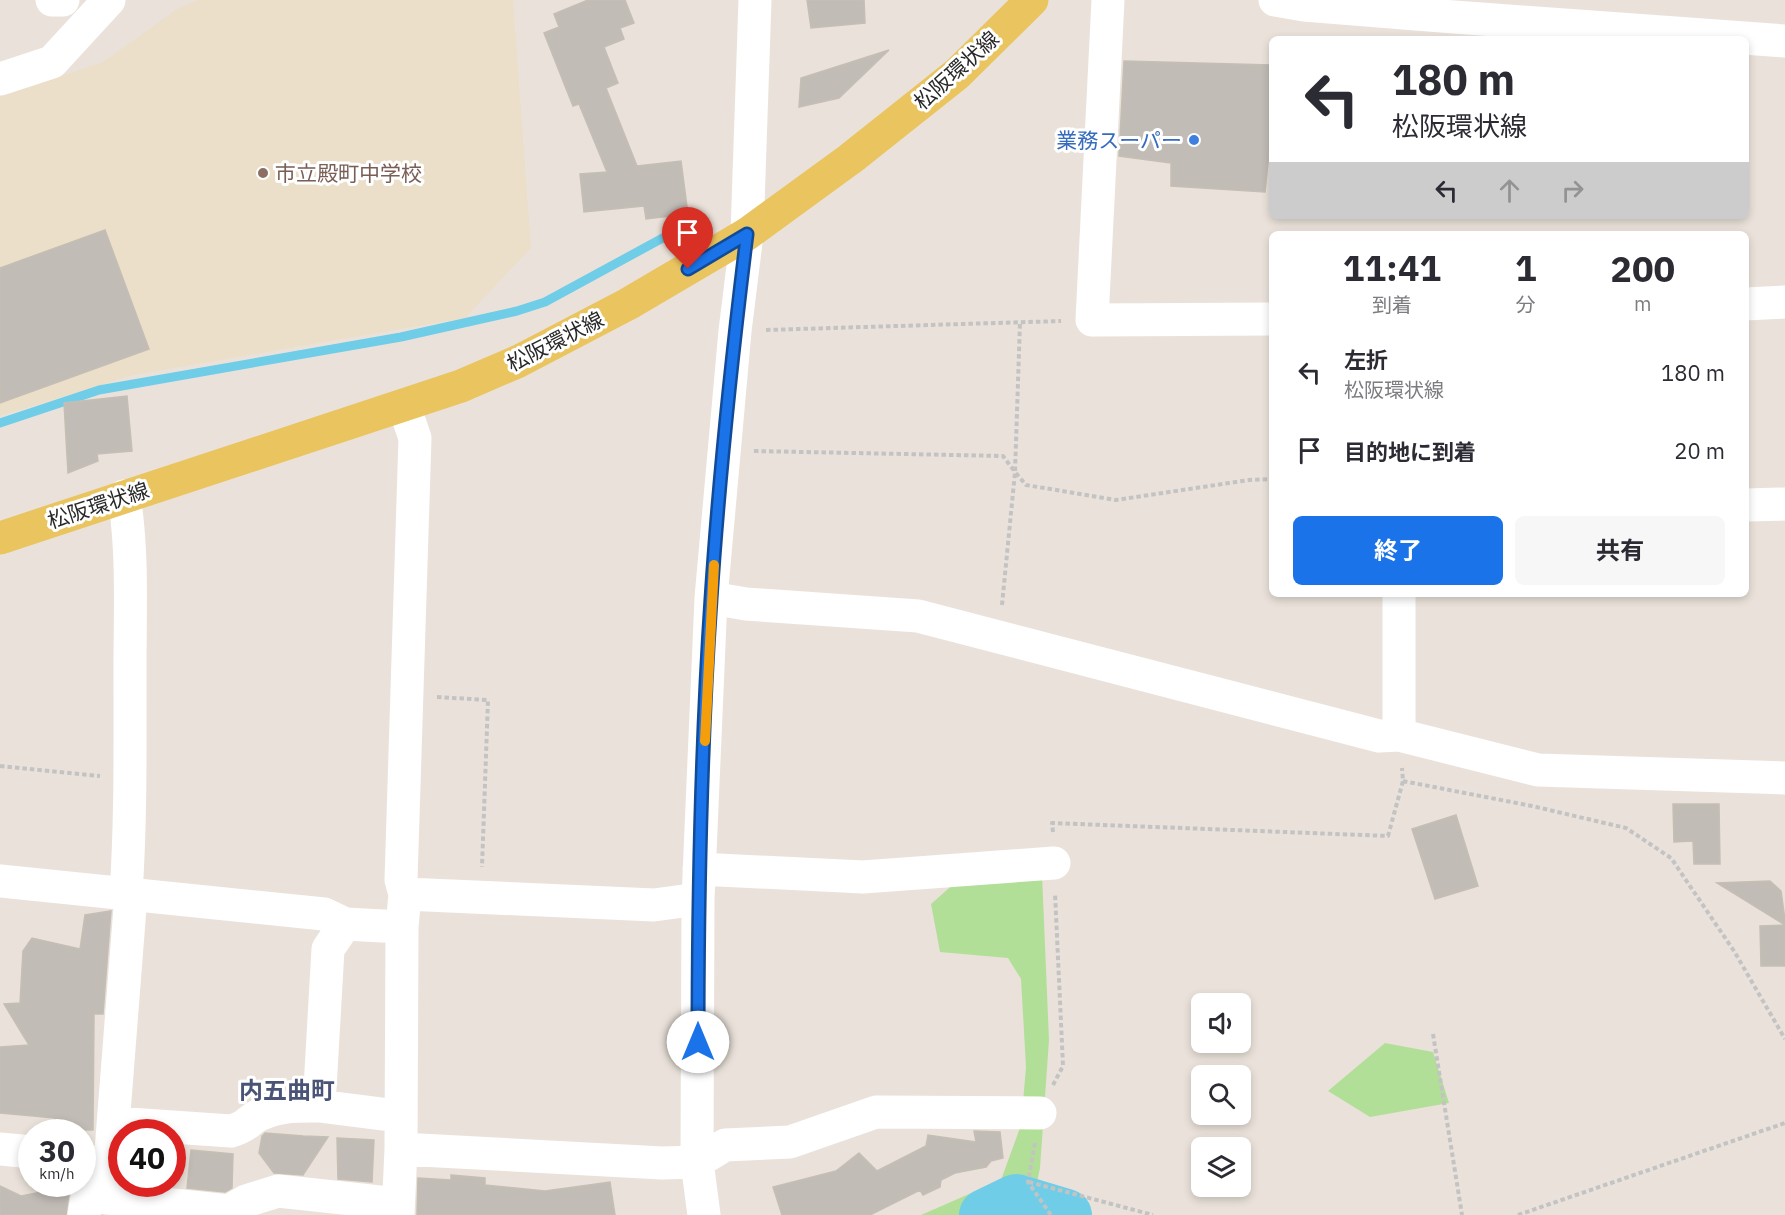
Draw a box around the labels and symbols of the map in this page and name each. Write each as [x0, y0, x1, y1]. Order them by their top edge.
street label: 松阪環状線 [908, 24, 1004, 116]
place label: 業務スーパー [1056, 126, 1182, 154]
marker: 業務スーパー [1187, 133, 1201, 147]
place label: 市立殿町中学校 [275, 159, 422, 187]
marker: 市立殿町中学校 [256, 166, 270, 180]
pin [662, 207, 713, 269]
street label: 松阪環状線 [502, 305, 608, 377]
street label: 松阪環状線 [44, 475, 152, 535]
position arrow [666, 1010, 730, 1074]
district label: 内五曲町 [239, 1074, 335, 1106]
speed limit sign: 40 [108, 1119, 186, 1197]

